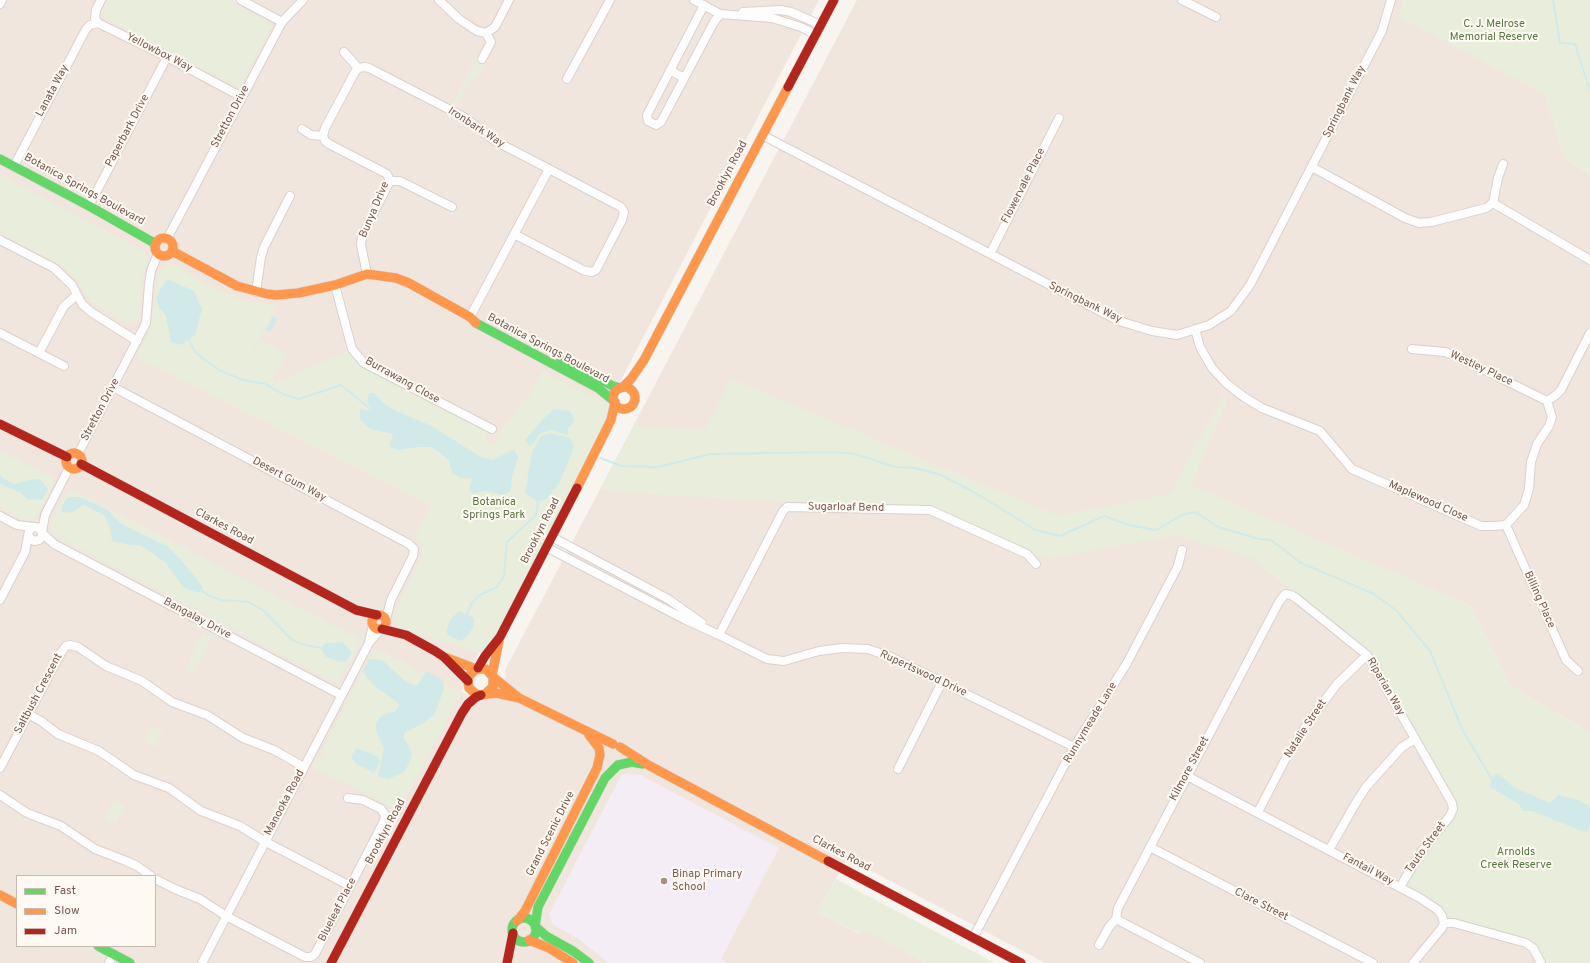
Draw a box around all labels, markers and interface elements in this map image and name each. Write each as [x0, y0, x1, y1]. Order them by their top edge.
park label: C. J. Melrose Memorial Reserve [1450, 18, 1538, 44]
street label: Yellowbox Way [124, 31, 194, 75]
street label: Lanata Way [34, 63, 72, 119]
street label: Springbank Way [1321, 63, 1369, 141]
street label: Stretton Drive [209, 83, 253, 151]
street label: Paperbark Drive [103, 92, 153, 170]
street label: Ironbark Way [445, 105, 507, 151]
street label: Brooklyn Road [705, 139, 751, 209]
street label: Flowervale Place [999, 146, 1049, 226]
street label: Botanica Springs Boulevard [21, 151, 147, 229]
street label: Bunya Drive [357, 180, 393, 240]
street label: Springbank Way [1046, 280, 1124, 326]
street label: Botanica Springs Boulevard [485, 311, 611, 387]
street label: Westley Place [1447, 349, 1515, 389]
street label: Burrawang Close [362, 355, 442, 407]
street label: Stretton Drive [79, 376, 123, 444]
street label: Desert Gum Way [250, 455, 328, 505]
street label: Maplewood Close [1386, 479, 1470, 525]
park label: Botanica Springs Park [463, 496, 525, 522]
street label: Brooklyn Road [519, 496, 563, 566]
street label: Sugarloaf Bend [808, 501, 884, 515]
street label: Clarkes Road [192, 506, 256, 548]
street label: Billing Place [1521, 569, 1557, 631]
street label: Bangalay Drive [161, 596, 233, 642]
street label: Rupertswood Drive [877, 648, 969, 700]
street label: Saltbush Crescent [12, 651, 66, 737]
street label: Riparian Way [1363, 656, 1407, 718]
street label: Runnymeade Lane [1062, 680, 1120, 766]
street label: Natalie Street [1282, 697, 1330, 761]
street label: Kilmore Street [1167, 734, 1213, 804]
street label: Manooka Road [262, 768, 308, 838]
street label: Grand Scenic Drive [524, 789, 578, 879]
street label: Brooklyn Road [363, 797, 409, 867]
street label: Tauto Street [1403, 820, 1449, 876]
street label: Clarkes Road [809, 833, 873, 875]
park label: Arnolds Creek Reserve [1480, 846, 1552, 872]
street label: Fantail Way [1340, 851, 1396, 889]
place label: Binap Primary School [672, 868, 742, 894]
legend [16, 875, 156, 947]
street label: Blueleaf Place [316, 876, 360, 944]
marker: Binap Primary School [659, 876, 669, 886]
text: Fast [54, 883, 76, 899]
street label: Clare Street [1232, 886, 1290, 924]
text: Slow [54, 903, 80, 919]
text: Jam [54, 923, 77, 939]

